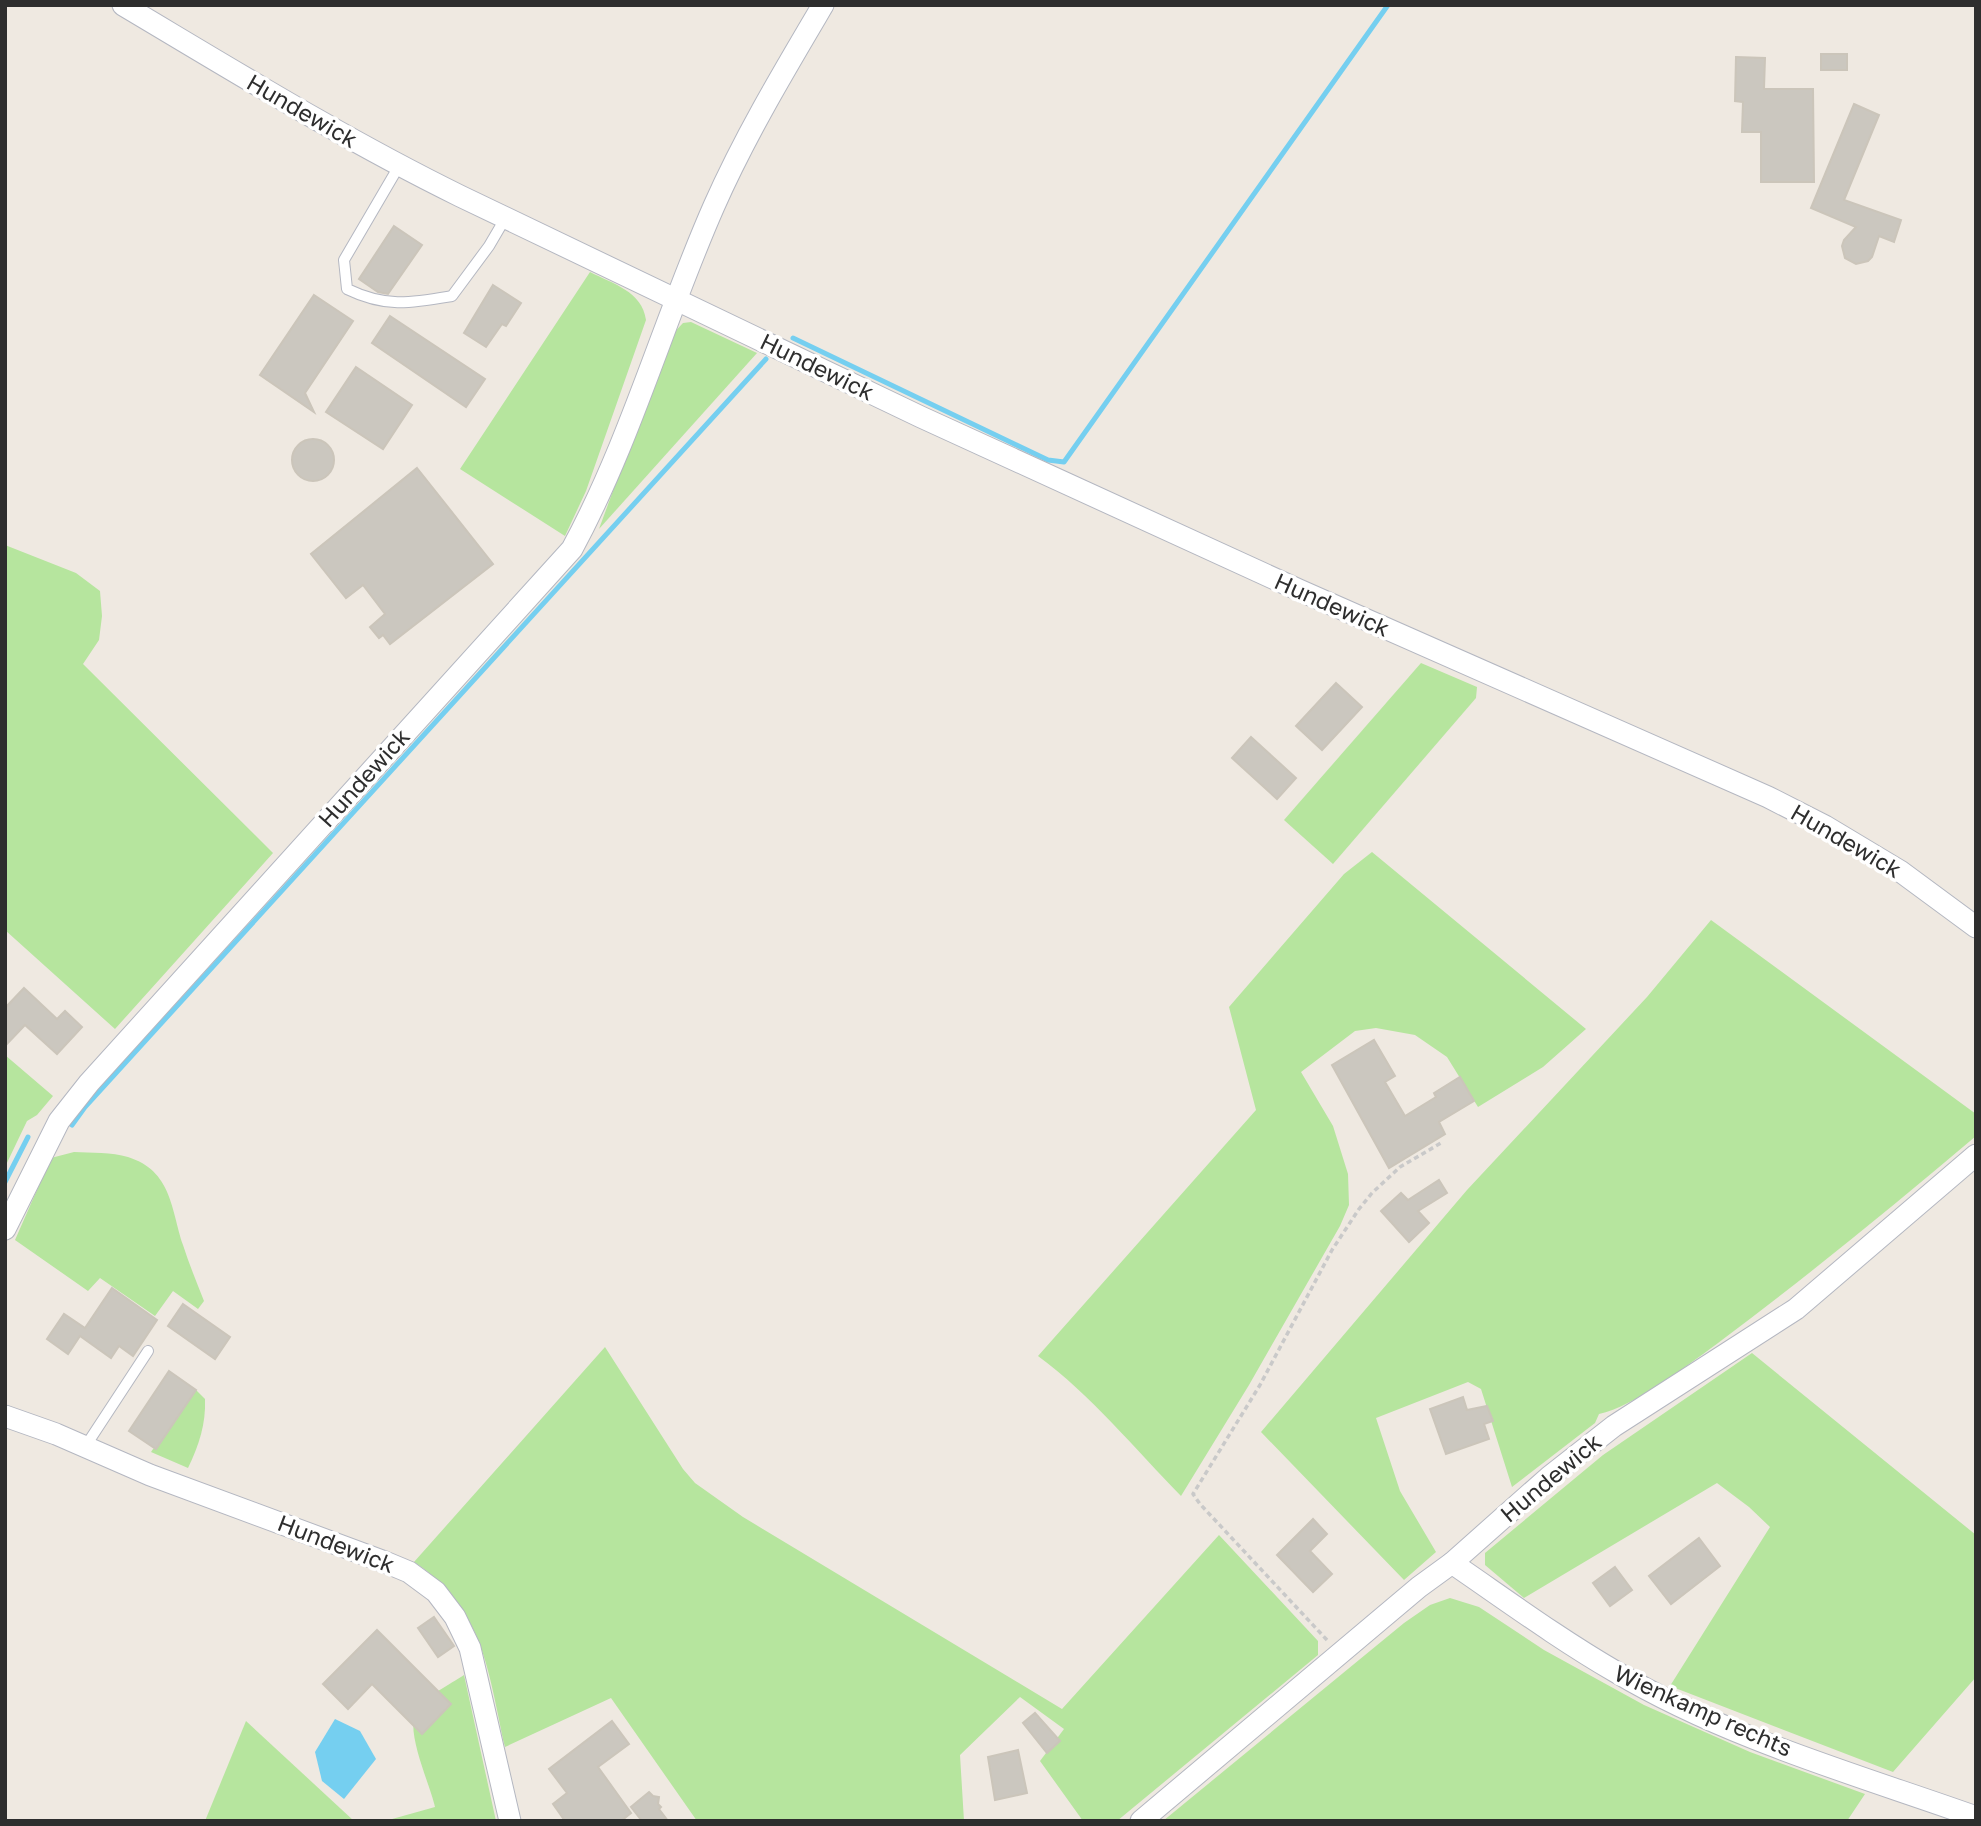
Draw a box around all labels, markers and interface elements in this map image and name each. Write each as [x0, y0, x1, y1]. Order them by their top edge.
street label: Hundewick [242, 67, 363, 153]
street label: Hundewick [756, 327, 879, 406]
street label: Hundewick [1270, 566, 1394, 642]
street label: Hundewick [312, 722, 415, 832]
street label: Hundewick [1786, 797, 1907, 883]
street label: Hundewick [1494, 1427, 1607, 1528]
street label: Hundewick [274, 1508, 399, 1578]
street label: Wienkamp rechts [1610, 1658, 1797, 1762]

